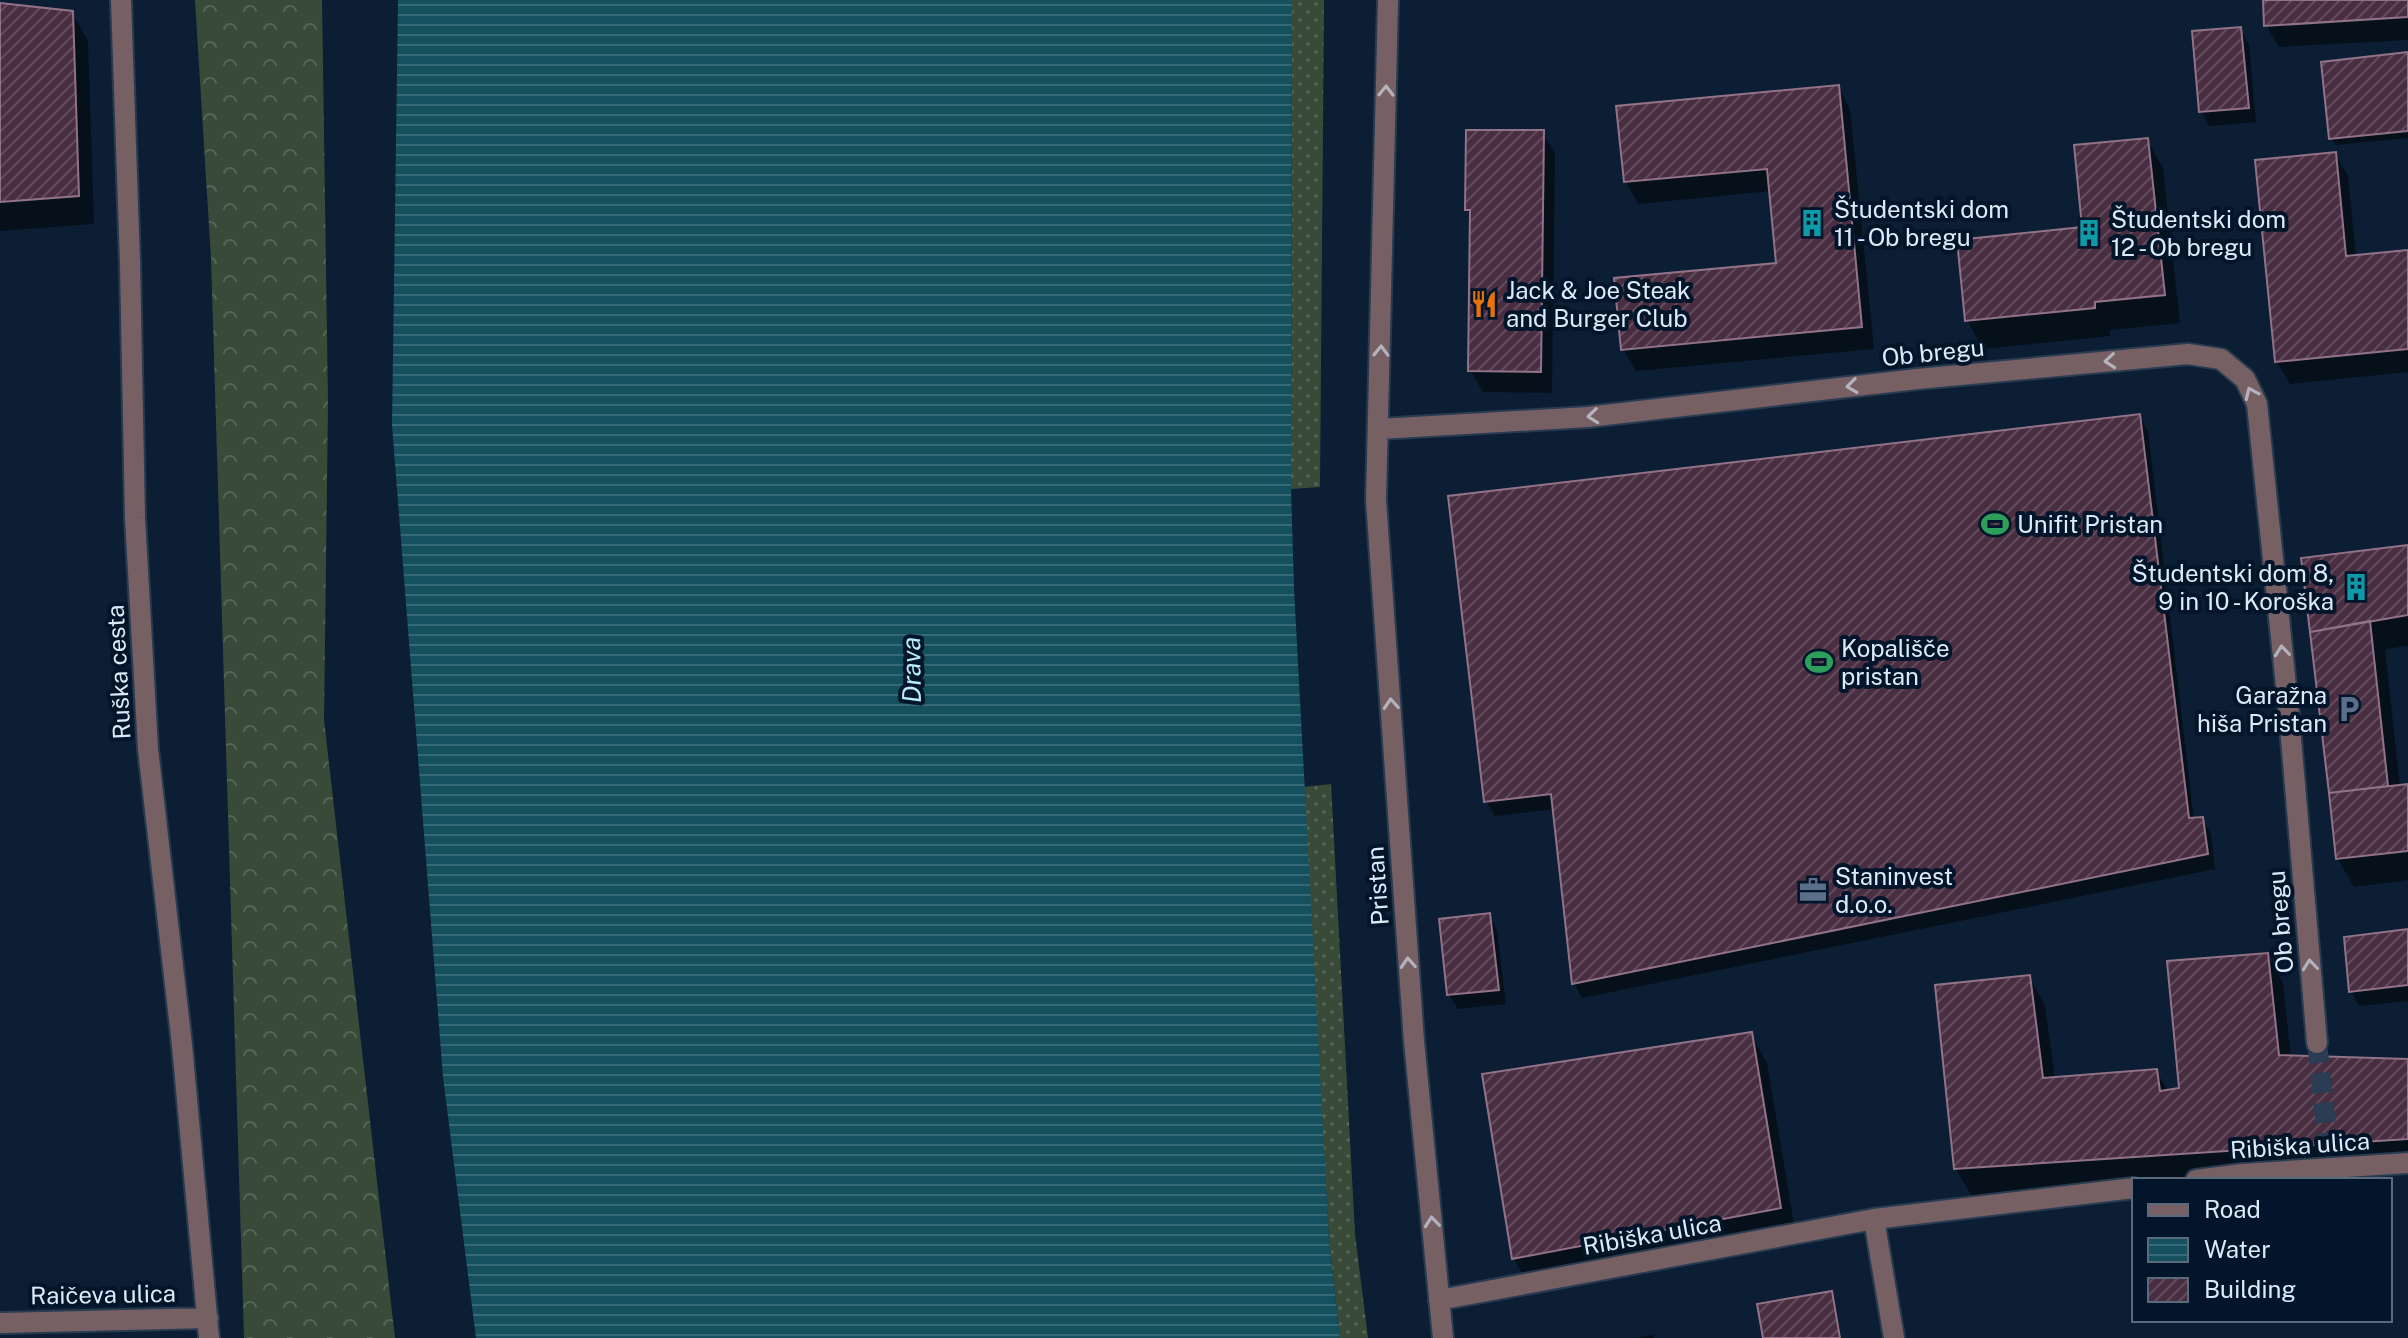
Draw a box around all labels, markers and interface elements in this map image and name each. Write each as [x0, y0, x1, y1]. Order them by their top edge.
one-way arrow [1377, 84, 1395, 97]
place label: Študentski dom 11 - Ob bregu [1834, 195, 2009, 251]
place label: Študentski dom 12 - Ob bregu [2111, 205, 2286, 261]
building icon: Študentski dom 11 - Ob bregu [1797, 208, 1827, 238]
building icon: Študentski dom 12 - Ob bregu [2074, 218, 2104, 248]
place label: Jack & Joe Steak and Burger Club [1506, 276, 1691, 332]
restaurant icon: Jack & Joe Steak and Burger Club [1469, 289, 1499, 319]
street label: Ob bregu [1880, 333, 1986, 371]
one-way arrow [1372, 344, 1389, 357]
one-way arrow [2103, 352, 2116, 369]
one-way arrow [1845, 378, 1858, 395]
one-way arrow [2245, 387, 2261, 401]
one-way arrow [1586, 407, 1599, 424]
sports icon: Unifit Pristan [1980, 509, 2010, 539]
place label: Unifit Pristan [2017, 510, 2163, 538]
place label: Študentski dom 8, 9 in 10 - Koroška [2132, 559, 2334, 615]
building icon: Študentski dom 8, 9 in 10 - Koroška [2341, 572, 2371, 602]
street label: Ruška cesta [100, 604, 136, 740]
place label: Kopališče pristan [1841, 634, 1950, 690]
water label: Drava [895, 637, 927, 703]
one-way arrow [2273, 644, 2290, 657]
sports icon: Kopališče pristan [1804, 647, 1834, 677]
place label: Garažna hiša Pristan [2197, 681, 2327, 737]
parking icon: Garažna hiša Pristan [2334, 694, 2364, 724]
one-way arrow [1382, 697, 1399, 710]
street label: Pristan [1360, 846, 1394, 926]
place label: Staninvest d.o.o. [1835, 862, 1953, 918]
street label: Ob bregu [2262, 869, 2298, 975]
office icon: Staninvest d.o.o. [1798, 875, 1828, 905]
one-way arrow [1400, 956, 1417, 969]
one-way arrow [2302, 958, 2319, 971]
street label: Ribiška ulica [2229, 1126, 2371, 1164]
legend [2132, 1178, 2392, 1322]
text: Road [2204, 1195, 2261, 1223]
street label: Ribiška ulica [1581, 1208, 1723, 1260]
one-way arrow [1423, 1215, 1440, 1228]
text: Water [2204, 1235, 2271, 1263]
text: Building [2204, 1275, 2296, 1303]
street label: Raičeva ulica [30, 1279, 176, 1309]

